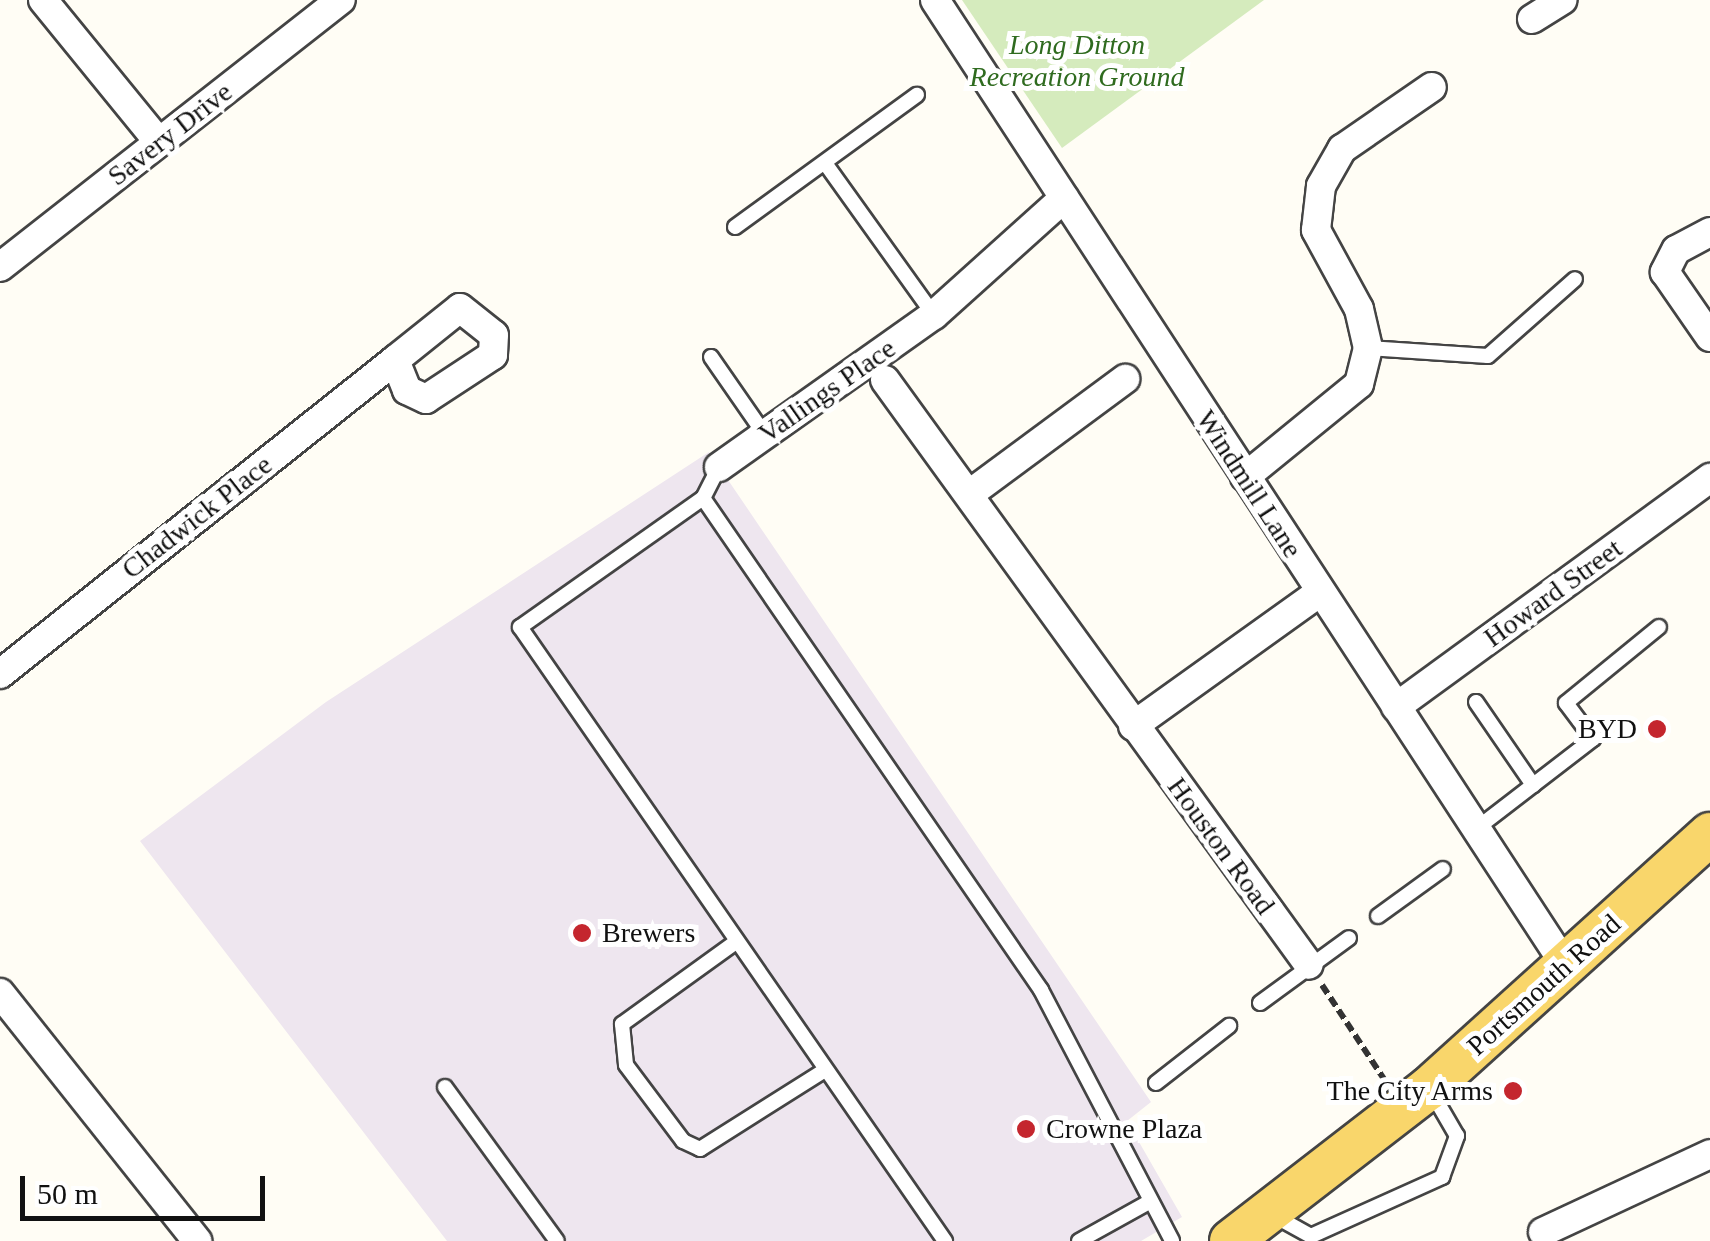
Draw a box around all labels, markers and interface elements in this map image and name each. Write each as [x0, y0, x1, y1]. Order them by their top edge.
park label: Long Ditton Recreation Ground [970, 28, 1184, 94]
street label: Savery Drive [101, 75, 239, 193]
street label: Vallings Place [752, 332, 902, 450]
street label: Windmill Lane [1189, 404, 1309, 564]
street label: Chadwick Place [115, 448, 279, 586]
street label: Howard Street [1477, 532, 1629, 654]
place label: BYD [1578, 712, 1637, 746]
marker: BYD [1646, 718, 1668, 740]
street label: Houston Road [1160, 771, 1282, 921]
street label: Portsmouth Road [1460, 907, 1628, 1063]
place label: Brewers [602, 916, 695, 950]
marker: Brewers [571, 922, 593, 944]
place label: The City Arms [1325, 1074, 1493, 1108]
marker: The City Arms [1502, 1080, 1524, 1102]
place label: Crowne Plaza [1046, 1112, 1202, 1146]
marker: Crowne Plaza [1015, 1118, 1037, 1140]
scale bar [25, 1156, 270, 1218]
text: 50 m [37, 1177, 98, 1210]

